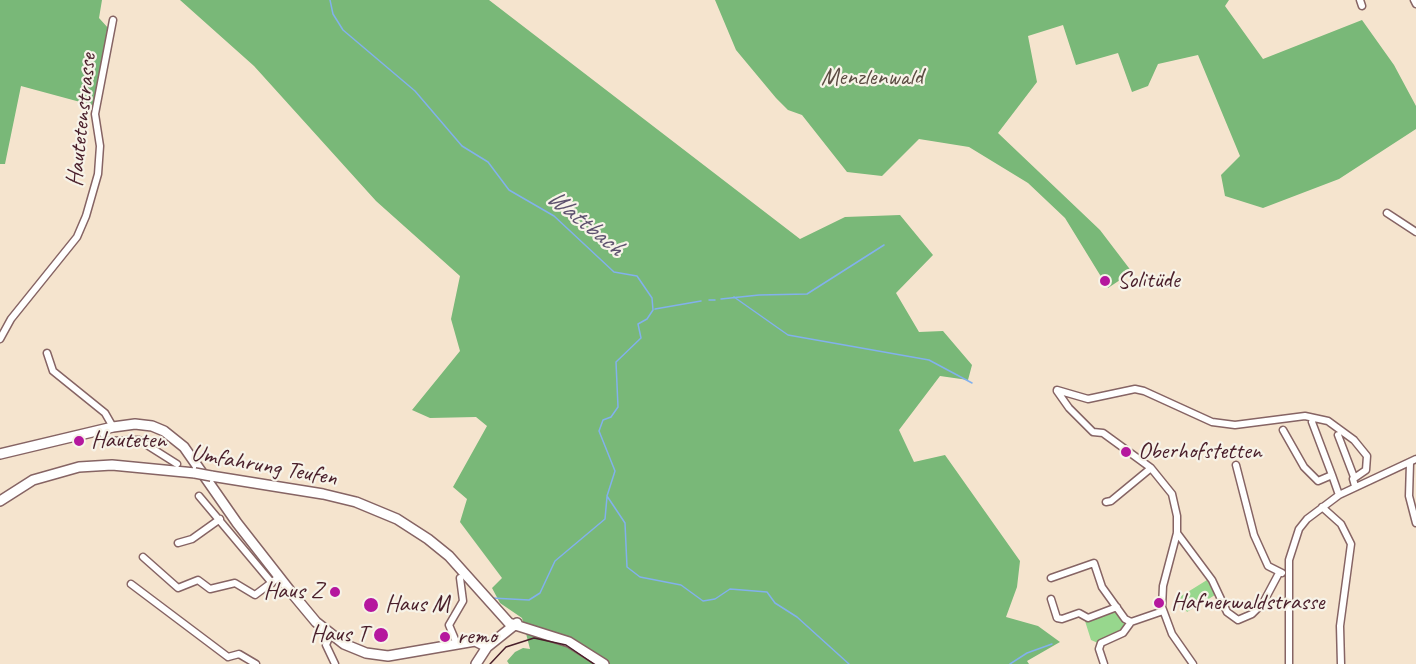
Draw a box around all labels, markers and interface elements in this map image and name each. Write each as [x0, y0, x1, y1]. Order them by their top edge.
street label: Hautetenstrasse [61, 52, 103, 188]
park label: Menzlenwald [821, 64, 923, 92]
water label: Wattbach [540, 183, 630, 263]
place label: Solitüde [1117, 267, 1179, 295]
marker: Solitüde [1098, 274, 1112, 288]
place label: Hauteten [91, 427, 166, 455]
marker: Hauteten [72, 434, 86, 448]
place label: Oberhofstetten [1138, 438, 1262, 466]
street label: Umfahrung Teufen [189, 439, 339, 493]
marker: Oberhofstetten [1119, 445, 1133, 459]
place label: Haus Z [264, 578, 323, 606]
marker: Haus Z [328, 585, 342, 599]
place label: Hafnerwaldstrasse [1171, 589, 1324, 617]
place label: Haus M [385, 591, 449, 619]
marker: Haus M [362, 596, 380, 614]
marker: Hafnerwaldstrasse [1152, 596, 1166, 610]
place label: Haus T [310, 621, 368, 649]
place label: remo [457, 623, 497, 651]
marker: Haus T [372, 626, 390, 644]
marker: remo [438, 630, 452, 644]

